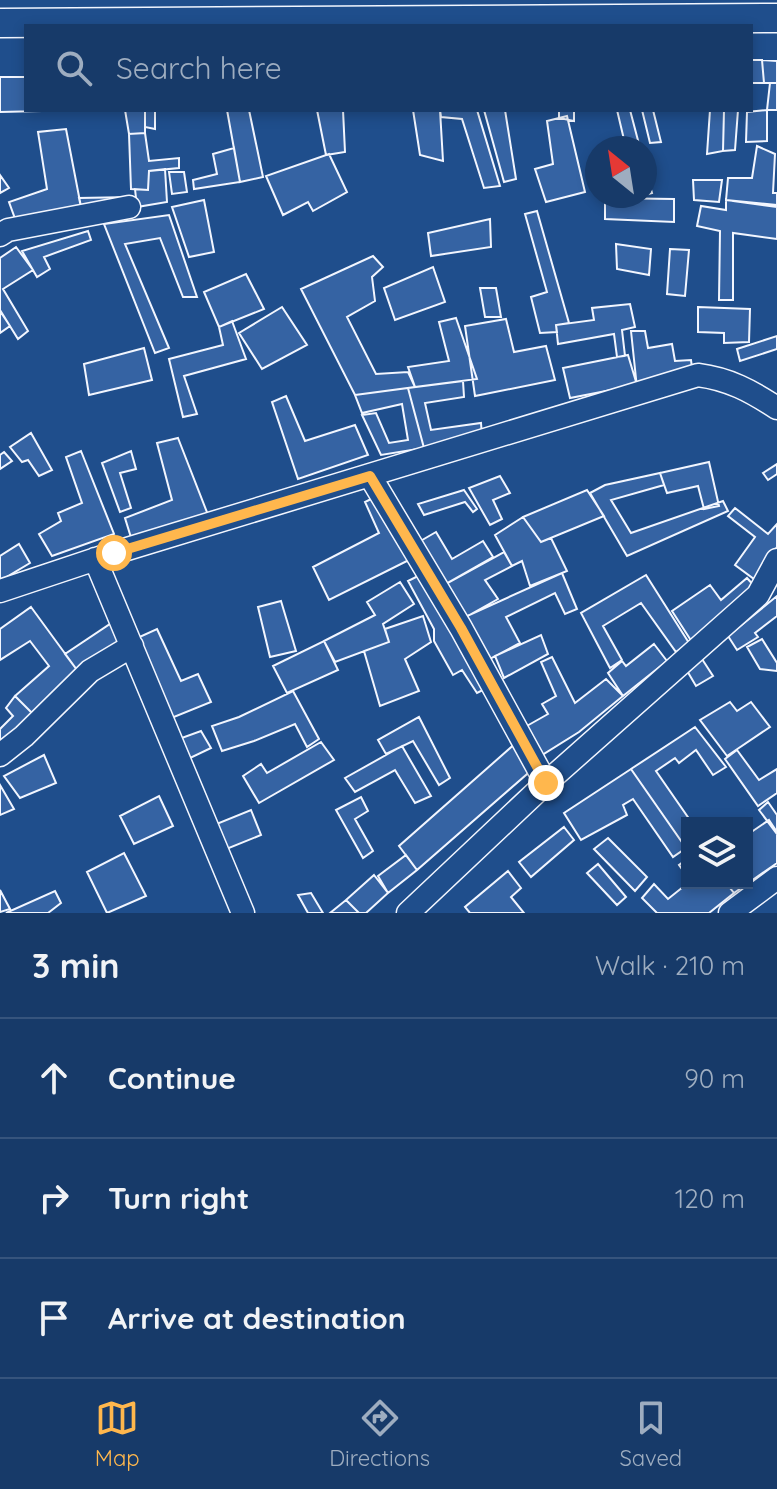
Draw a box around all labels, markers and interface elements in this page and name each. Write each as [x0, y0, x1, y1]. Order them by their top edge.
search box [24, 24, 753, 112]
icon: search [52, 46, 96, 90]
text: Search here [116, 49, 282, 87]
north arrow [585, 136, 657, 208]
route start [96, 535, 132, 571]
route end [528, 765, 564, 801]
map controls [681, 817, 753, 889]
button: layers [681, 817, 753, 889]
text: 3 min [32, 944, 119, 987]
text: Walk · 210 m [595, 949, 745, 982]
icon: ahead [32, 1056, 76, 1100]
text: Continue [108, 1059, 236, 1097]
text: 90 m [684, 1062, 745, 1095]
icon: right [32, 1176, 76, 1220]
text: Turn right [108, 1179, 249, 1217]
text: 120 m [675, 1182, 745, 1215]
icon: arrive [32, 1296, 76, 1340]
text: Arrive at destination [108, 1299, 406, 1337]
tab: Map [95, 1396, 140, 1472]
tab: Directions [329, 1396, 430, 1472]
tab: Saved [619, 1396, 682, 1472]

